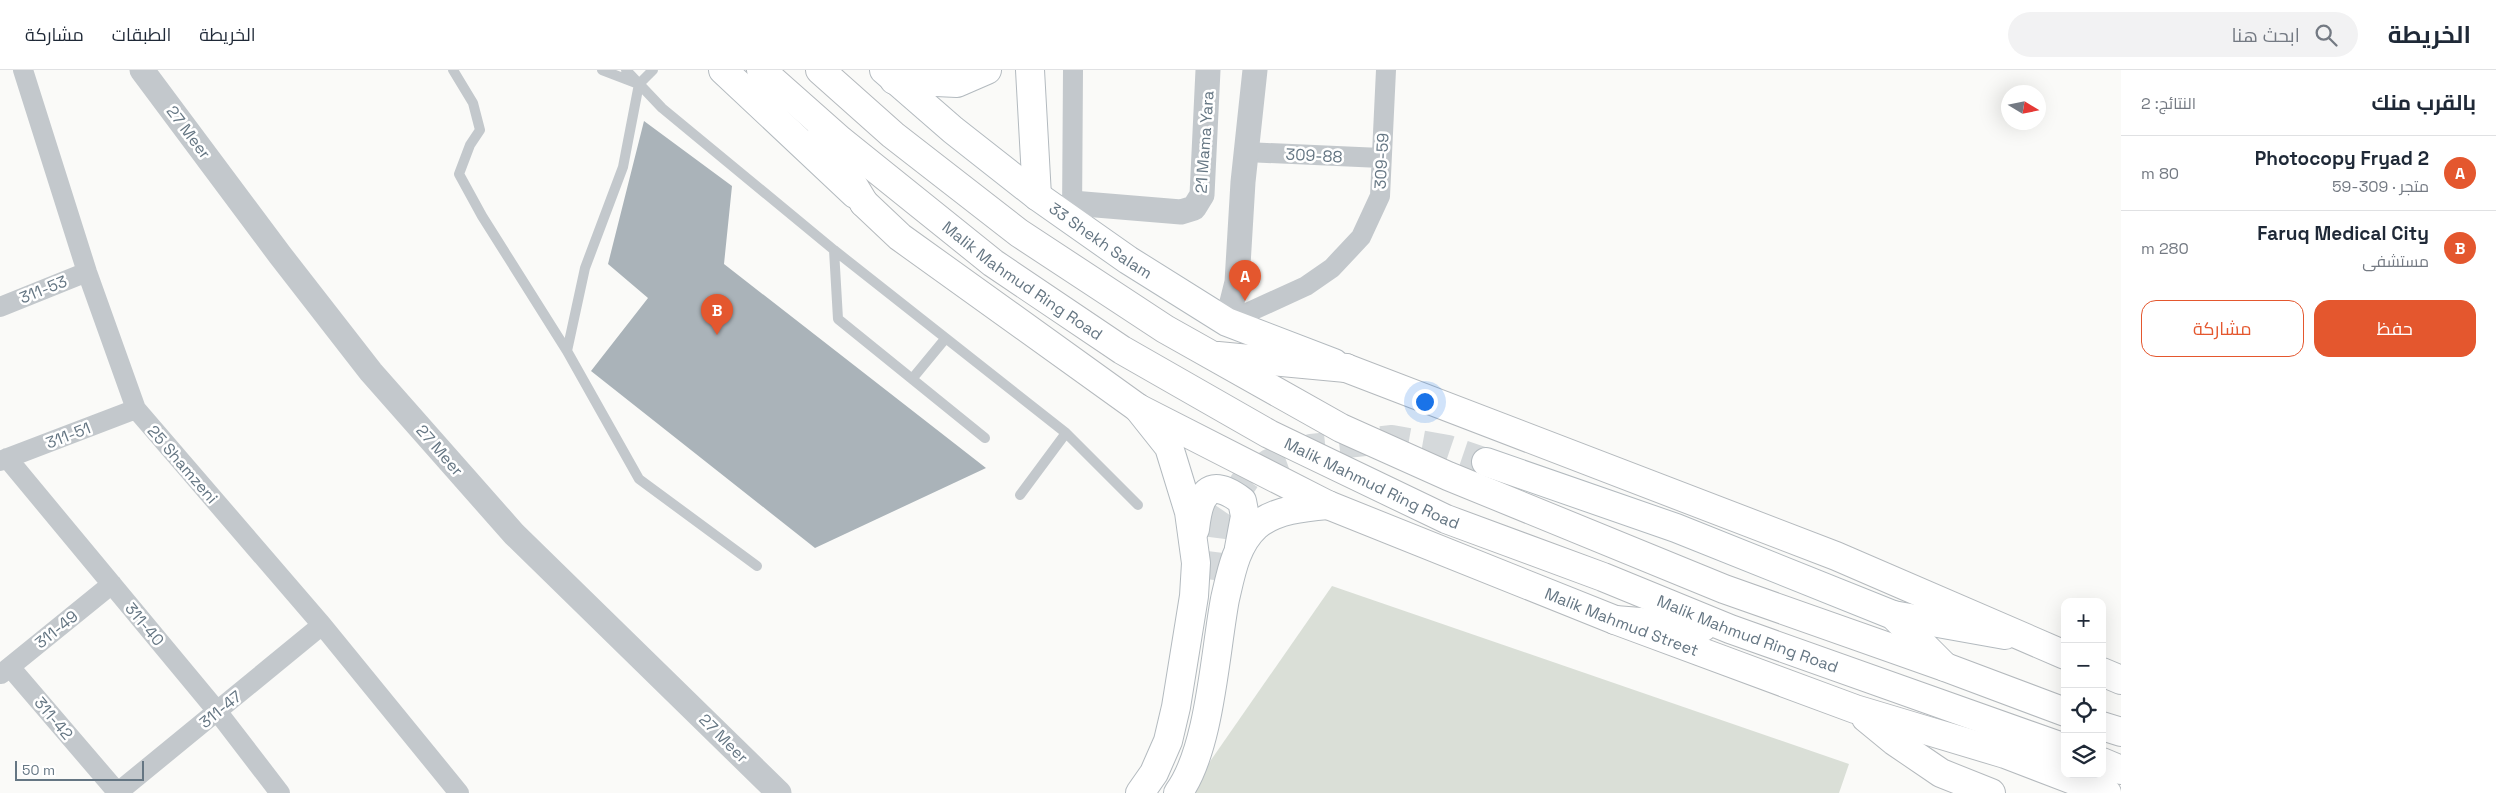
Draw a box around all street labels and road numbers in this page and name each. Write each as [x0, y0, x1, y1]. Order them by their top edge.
street label: 21 Mama Yara [1190, 90, 1219, 194]
street label: 27 Meer [162, 101, 215, 163]
street label: 309-59 [1370, 132, 1393, 190]
street label: 309-88 [1285, 144, 1343, 167]
street label: 33 Shekh Salam [1045, 198, 1156, 284]
street label: Malik Mahmud Ring Road [938, 216, 1106, 345]
street label: 311-53 [16, 270, 70, 308]
street label: 311-51 [43, 417, 93, 454]
street label: 27 Meer [412, 420, 468, 480]
street label: 25 Shamzeni [143, 421, 222, 508]
street label: Malik Mahmud Ring Road [1281, 433, 1462, 534]
street label: Malik Mahmud Street [1542, 583, 1702, 661]
street label: Malik Mahmud Ring Road [1654, 590, 1841, 678]
street label: 311-40 [120, 598, 169, 650]
street label: 311-49 [30, 606, 82, 653]
street label: 311-47 [195, 686, 246, 733]
street label: 311-42 [30, 693, 78, 744]
street label: 27 Meer [694, 709, 753, 768]

